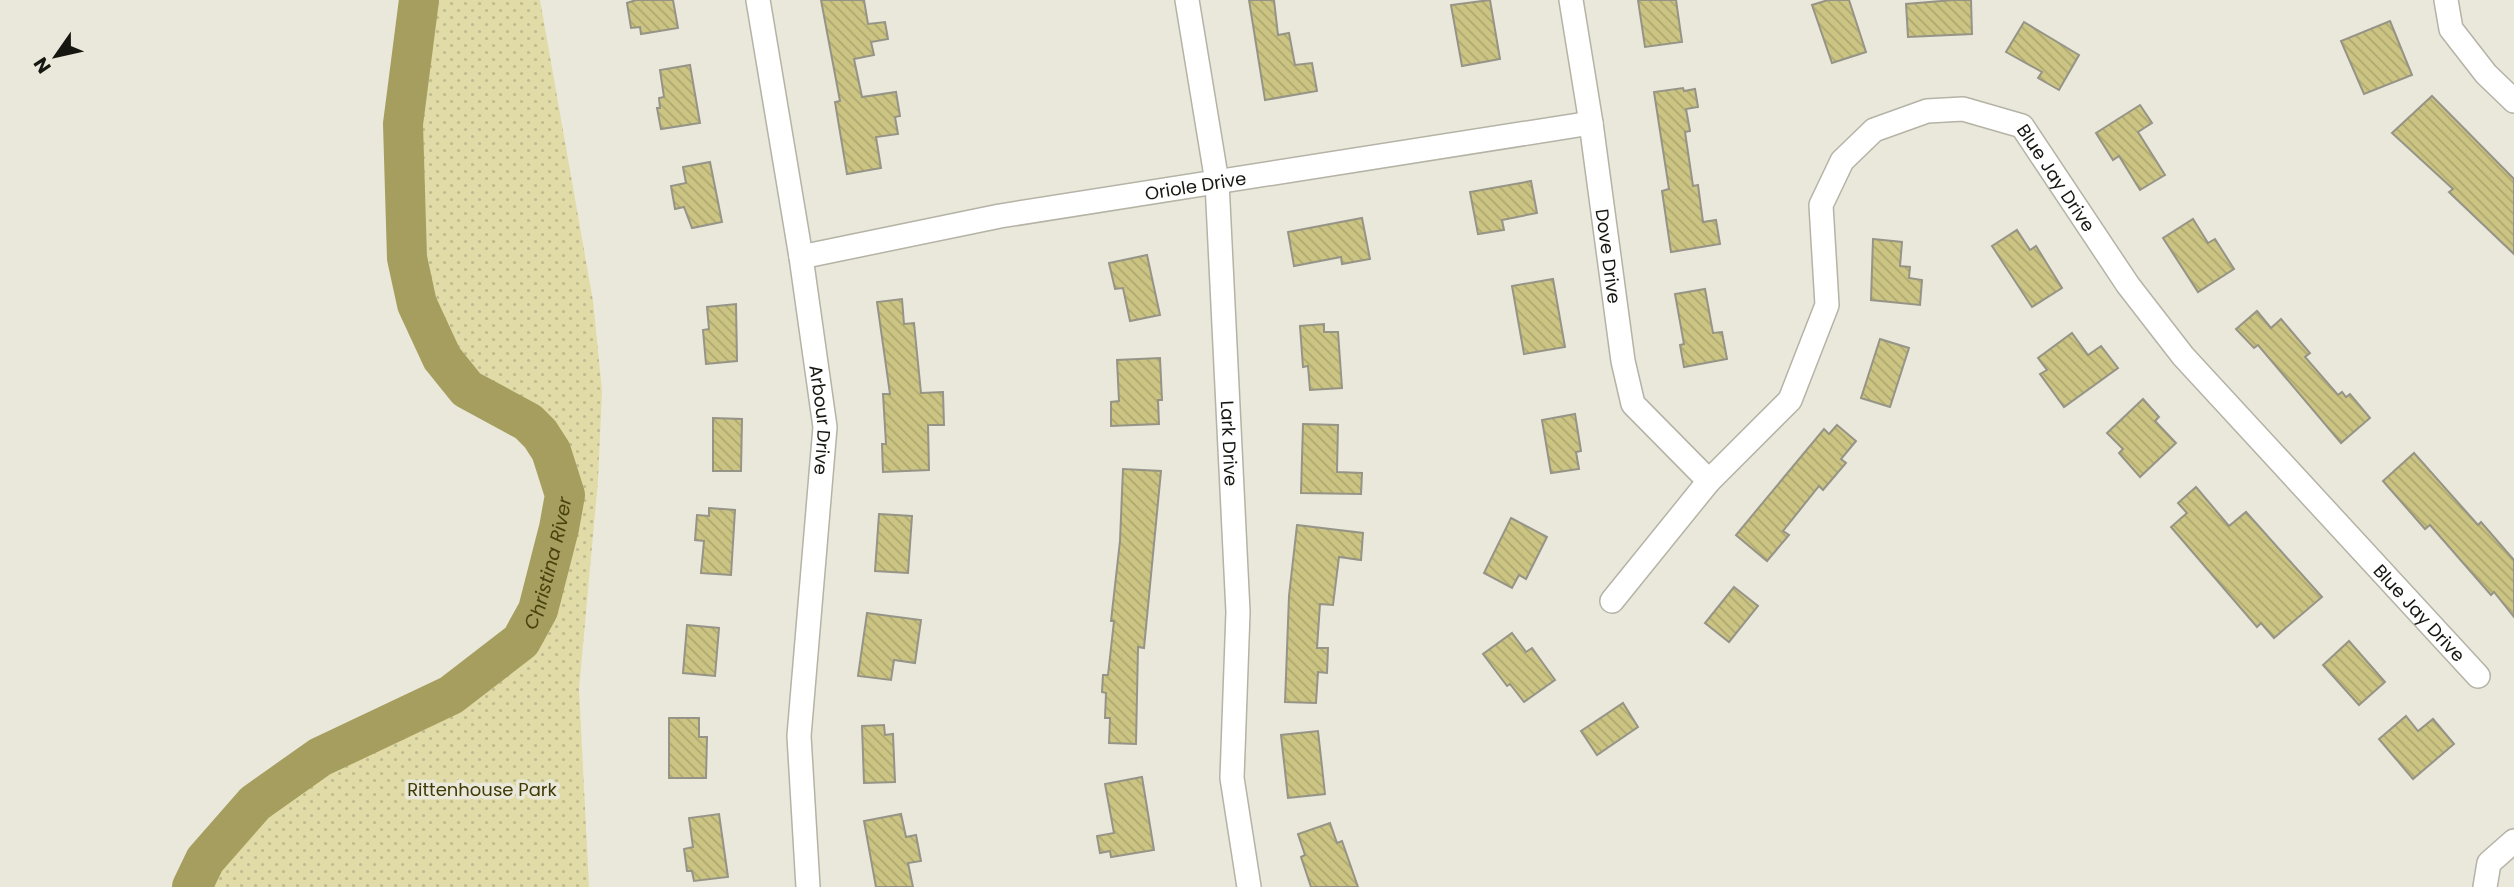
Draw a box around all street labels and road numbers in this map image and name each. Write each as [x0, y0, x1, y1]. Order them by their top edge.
street label: Blue Jay Drive [2011, 119, 2101, 236]
street label: Oriole Drive [1143, 165, 1248, 206]
street label: Dove Drive [1590, 207, 1628, 305]
street label: Arbour Drive [804, 363, 838, 476]
street label: Lark Drive [1215, 400, 1244, 487]
street label: Blue Jay Drive [2368, 558, 2471, 667]

